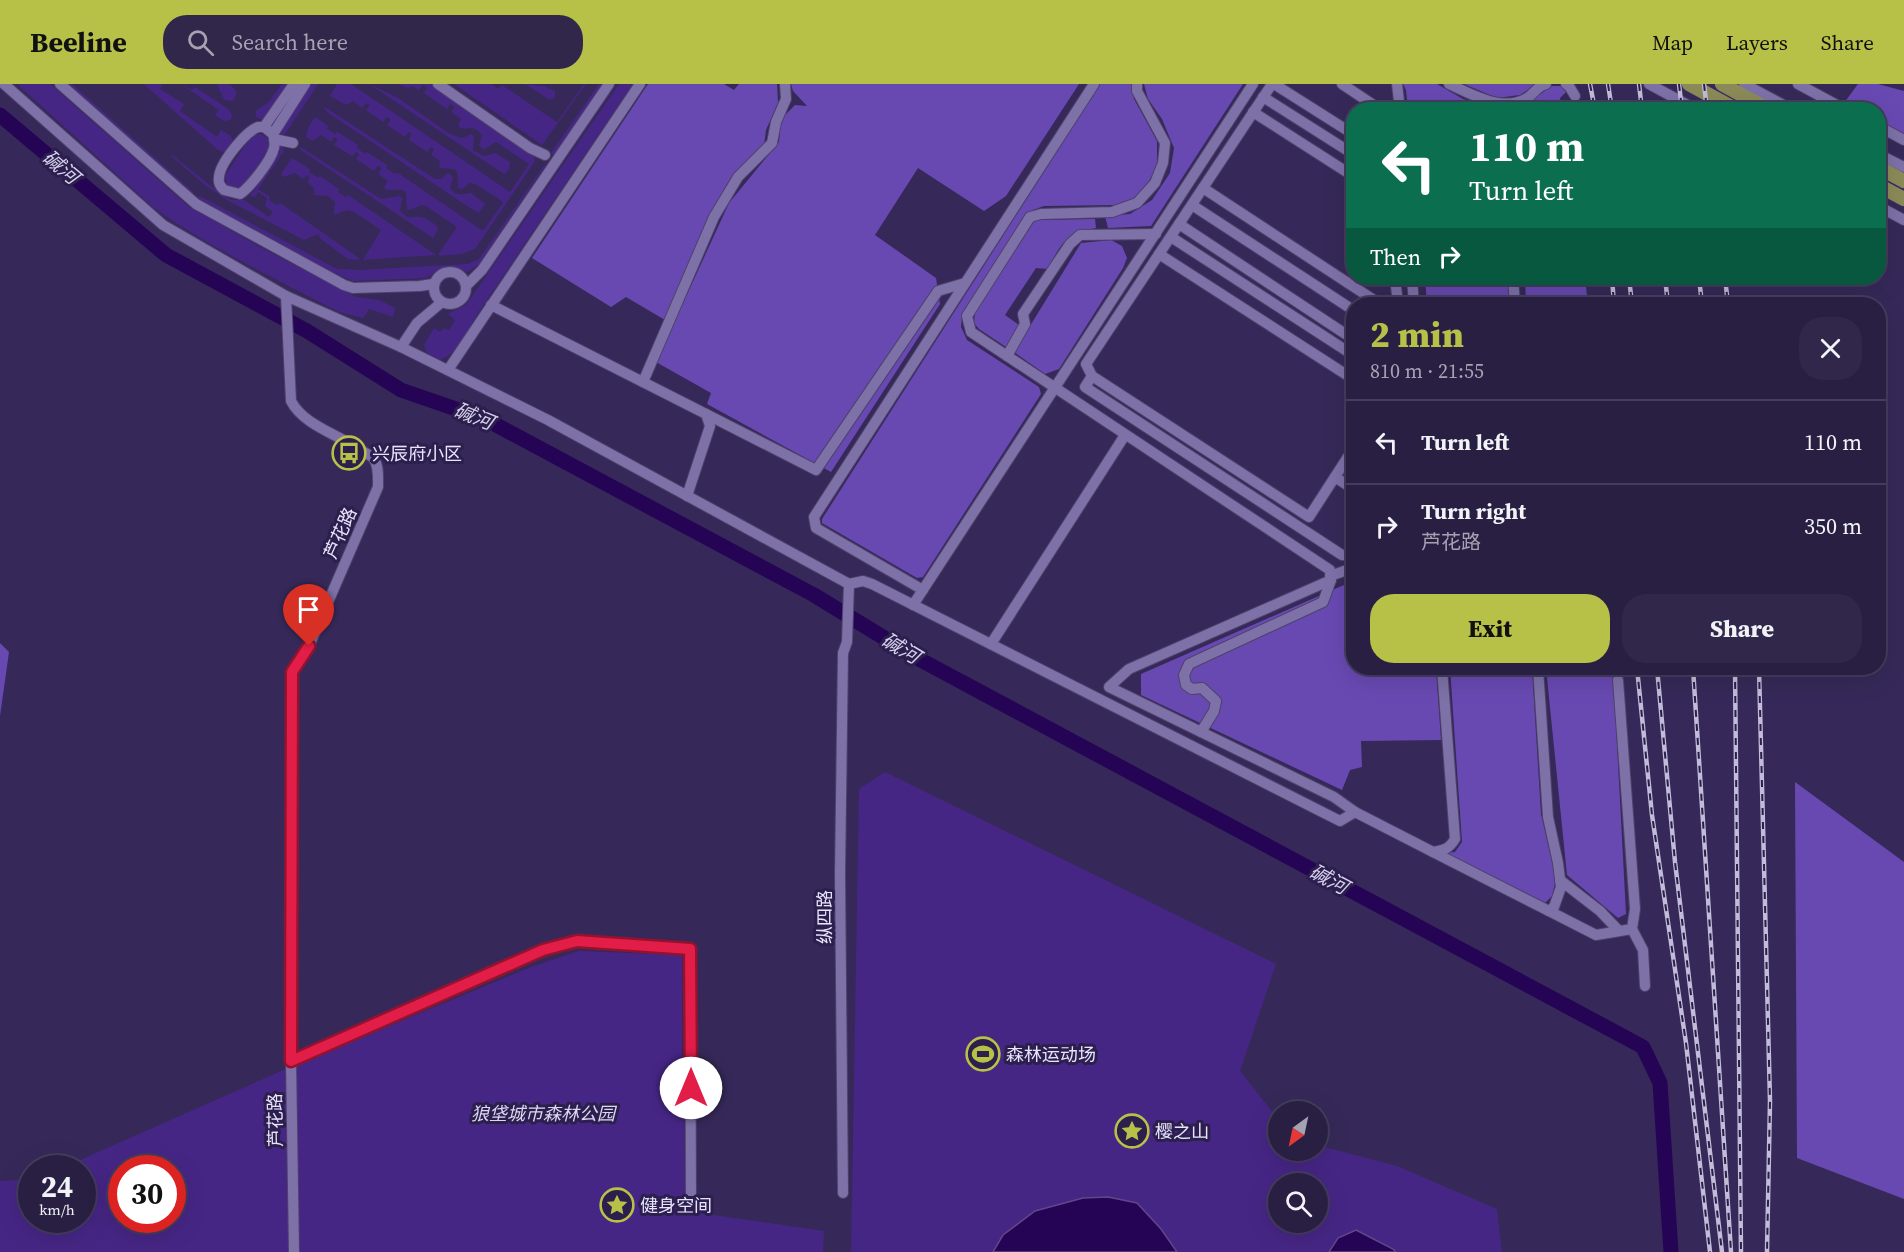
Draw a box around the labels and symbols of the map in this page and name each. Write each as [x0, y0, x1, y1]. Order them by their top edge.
water label: 碱河 [37, 143, 88, 193]
water label: 碱河 [450, 396, 501, 438]
bus stop icon: 兴辰府小区 [331, 435, 367, 471]
place label: 兴辰府小区 [372, 441, 462, 466]
street label: 芦花路 [318, 503, 362, 563]
pin [283, 584, 334, 646]
water label: 碱河 [877, 626, 929, 672]
water label: 碱河 [1305, 857, 1357, 903]
street label: 纵四路 [812, 890, 837, 944]
sports icon: 森林运动场 [965, 1036, 1001, 1072]
place label: 森林运动场 [1006, 1042, 1096, 1067]
position arrow [659, 1056, 723, 1120]
street label: 芦花路 [262, 1093, 288, 1147]
park label: 狼垡城市森林公园 [471, 1101, 618, 1126]
north arrow [1268, 1101, 1328, 1161]
place icon: 樱之山 [1114, 1113, 1150, 1149]
place label: 樱之山 [1155, 1119, 1209, 1144]
speed limit sign: 30 [108, 1155, 186, 1233]
place icon: 健身空间 [599, 1187, 635, 1223]
place label: 健身空间 [640, 1193, 712, 1218]

